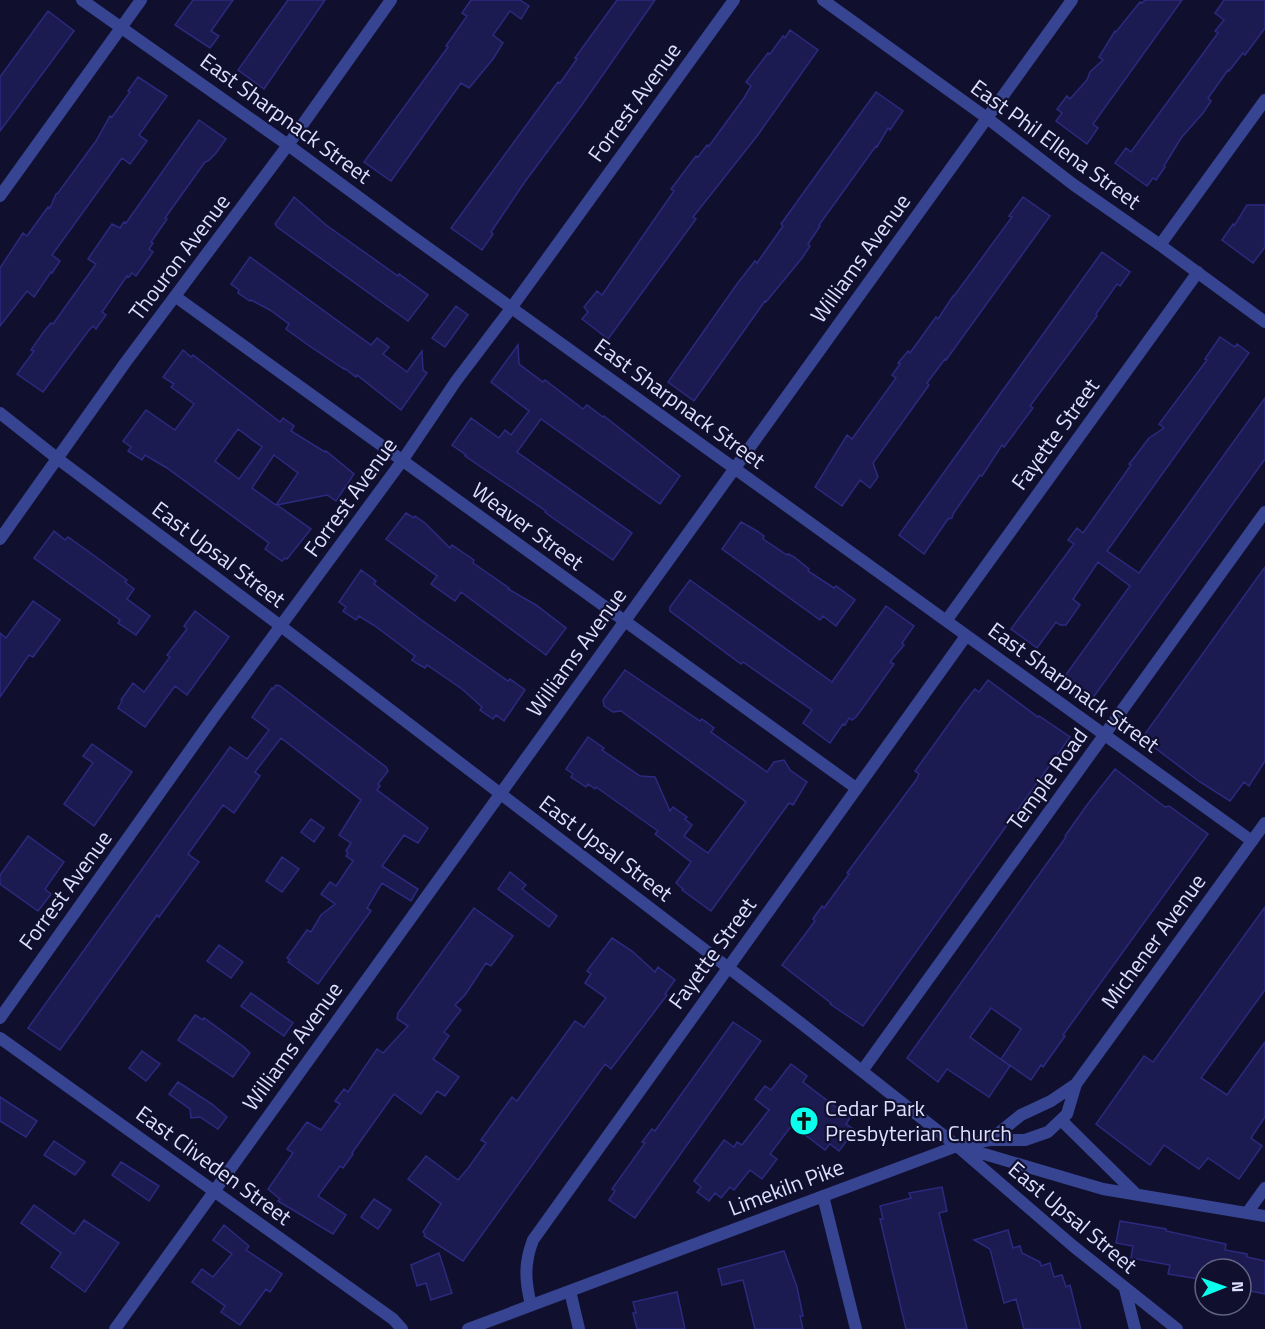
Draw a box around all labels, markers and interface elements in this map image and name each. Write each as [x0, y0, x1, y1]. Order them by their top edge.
street label: Forrest Avenue [579, 35, 689, 169]
street label: East Sharpnack Street [193, 44, 379, 192]
street label: East Phil Ellena Street [964, 70, 1148, 218]
street label: Thouron Avenue [120, 186, 238, 328]
street label: Williams Avenue [801, 186, 919, 330]
street label: East Sharpnack Street [587, 329, 773, 477]
street label: Fayette Street [1003, 371, 1108, 497]
street label: Forrest Avenue [295, 430, 405, 564]
street label: Weaver Street [465, 474, 592, 579]
street label: East Upsal Street [145, 492, 293, 616]
street label: Williams Avenue [517, 580, 635, 724]
street label: East Sharpnack Street [981, 613, 1167, 761]
street label: Temple Road [998, 721, 1096, 837]
street label: East Upsal Street [532, 786, 680, 910]
street label: Forrest Avenue [10, 823, 120, 957]
street label: Michener Avenue [1092, 866, 1214, 1016]
street label: Fayette Street [660, 890, 765, 1016]
street label: Williams Avenue [233, 974, 351, 1118]
place label: Cedar Park Presbyterian Church [825, 1091, 1012, 1150]
street label: East Cliveden Street [129, 1097, 299, 1233]
church icon: Cedar Park Presbyterian Church [788, 1105, 820, 1137]
street label: Limekiln Pike [723, 1149, 849, 1225]
street label: East Upsal Street [1001, 1153, 1145, 1282]
north arrow [1193, 1257, 1253, 1317]
text: N [1226, 1281, 1250, 1292]

